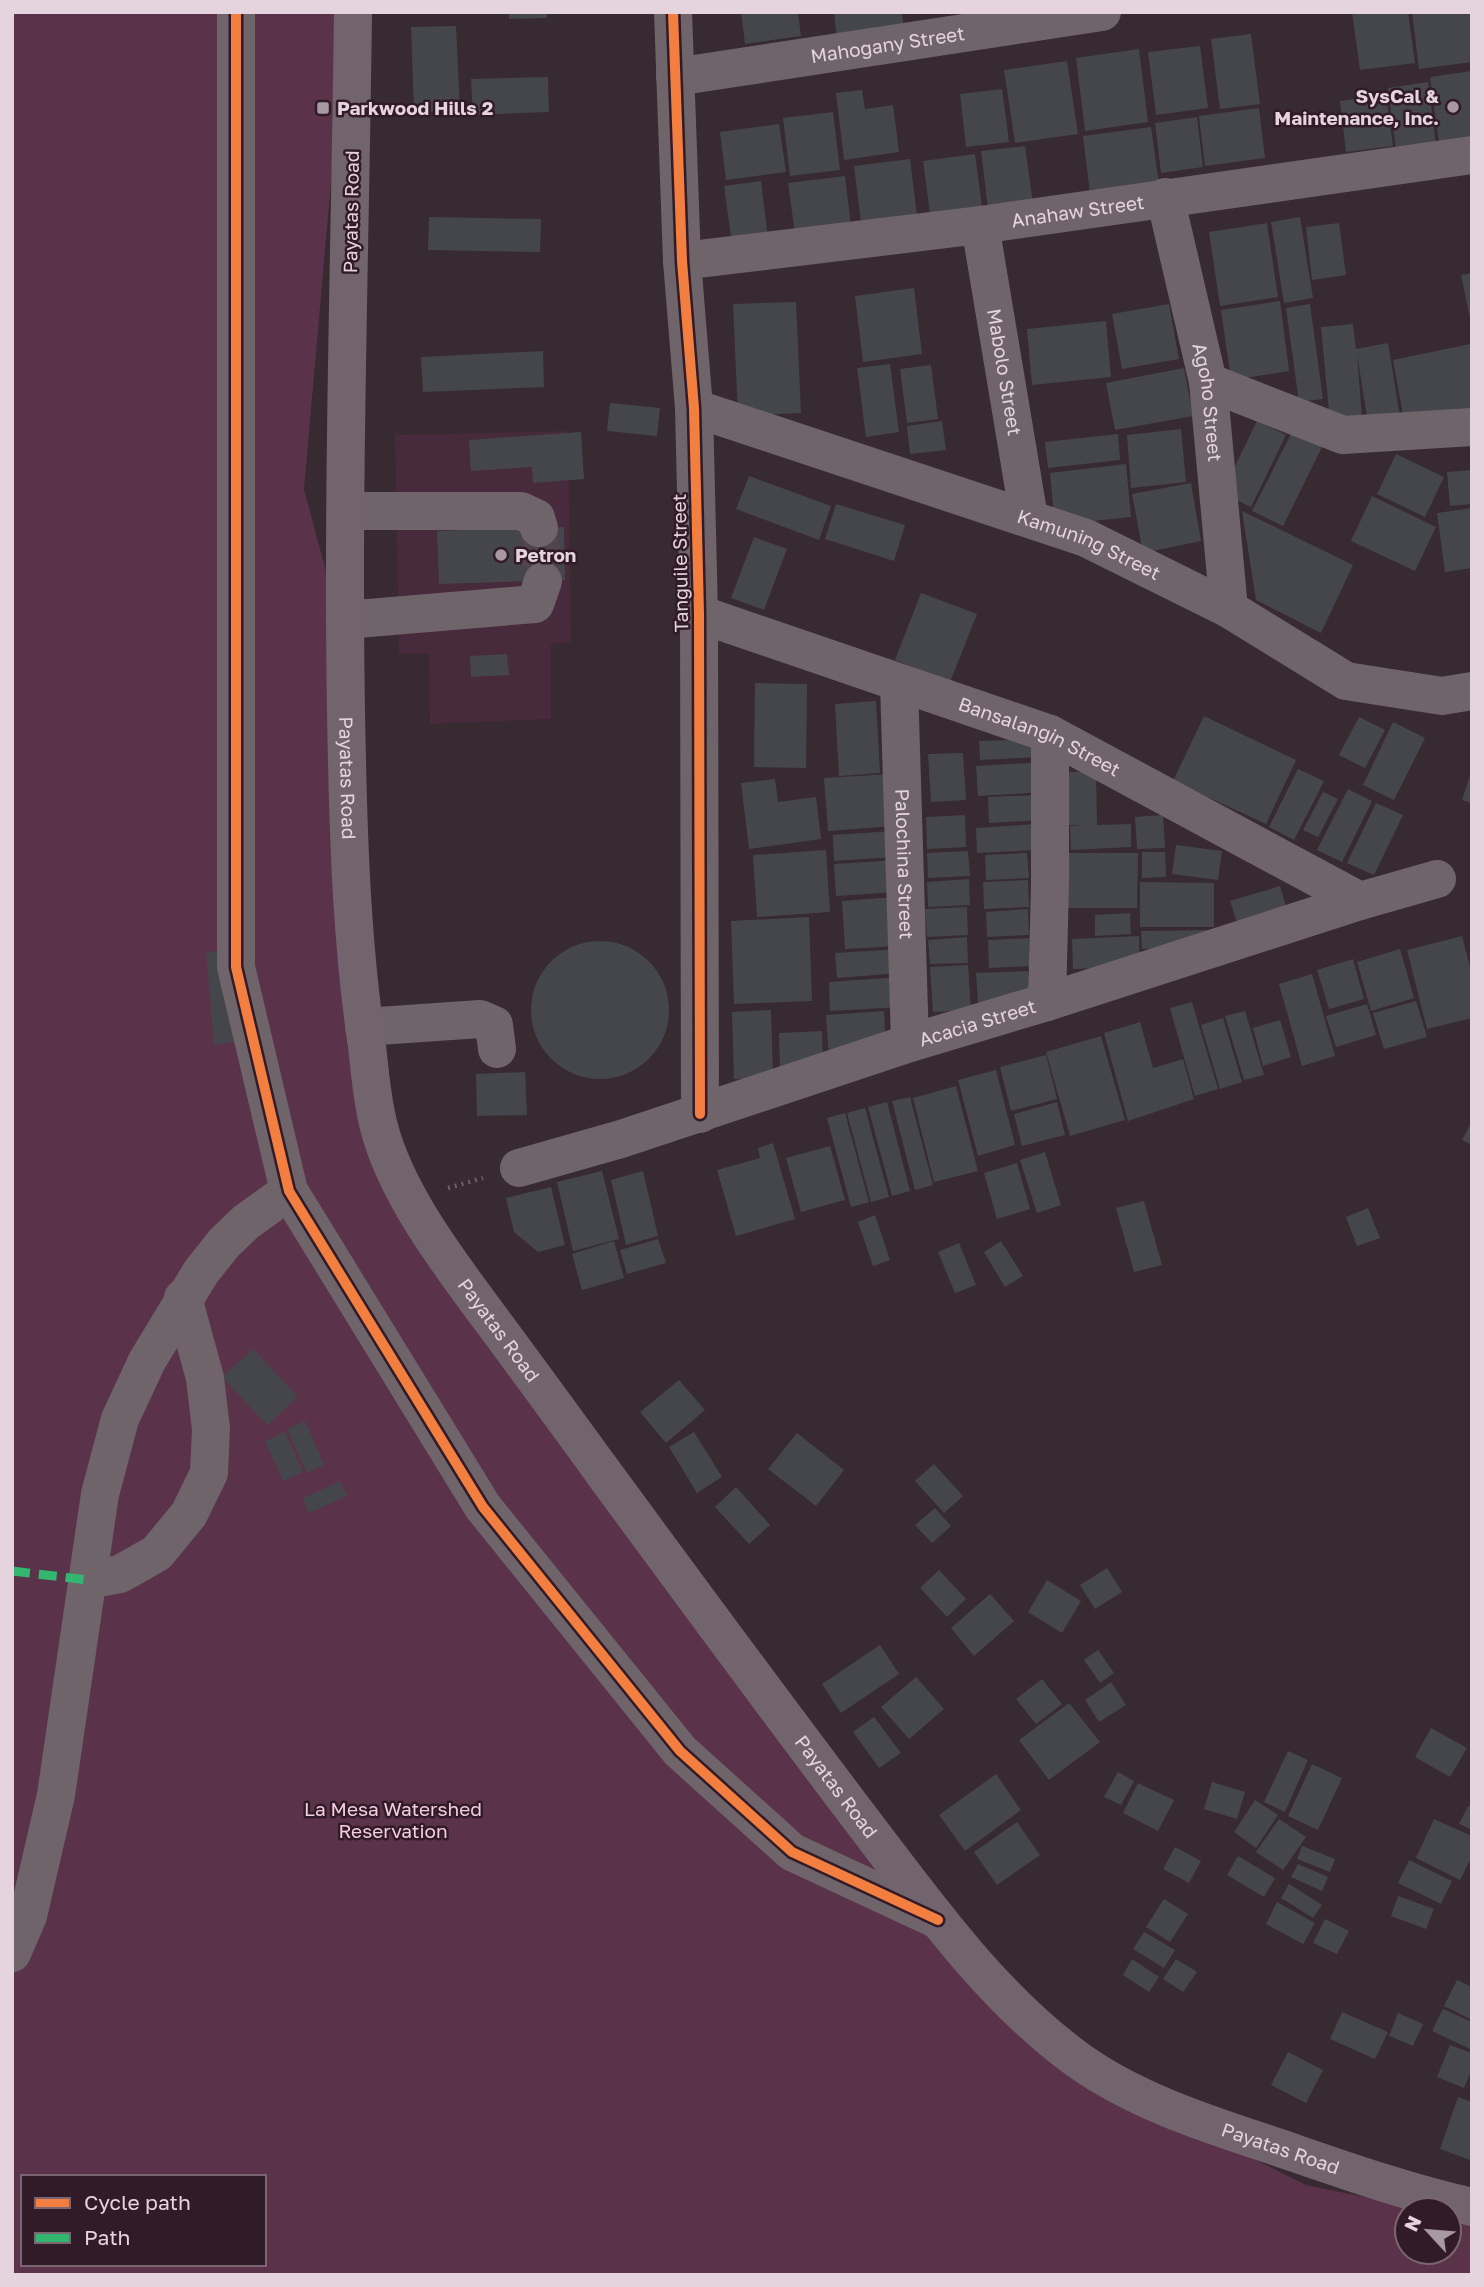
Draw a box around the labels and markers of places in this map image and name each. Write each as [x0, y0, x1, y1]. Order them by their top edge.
place label: SysCal & Maintenance, Inc. [1274, 84, 1440, 129]
place label: Parkwood Hills 2 [337, 96, 493, 119]
marker: SysCal & Maintenance, Inc. [1445, 99, 1461, 115]
marker: Parkwood Hills 2 [315, 100, 331, 116]
place label: Petron [515, 543, 576, 566]
marker: Petron [493, 547, 509, 563]

